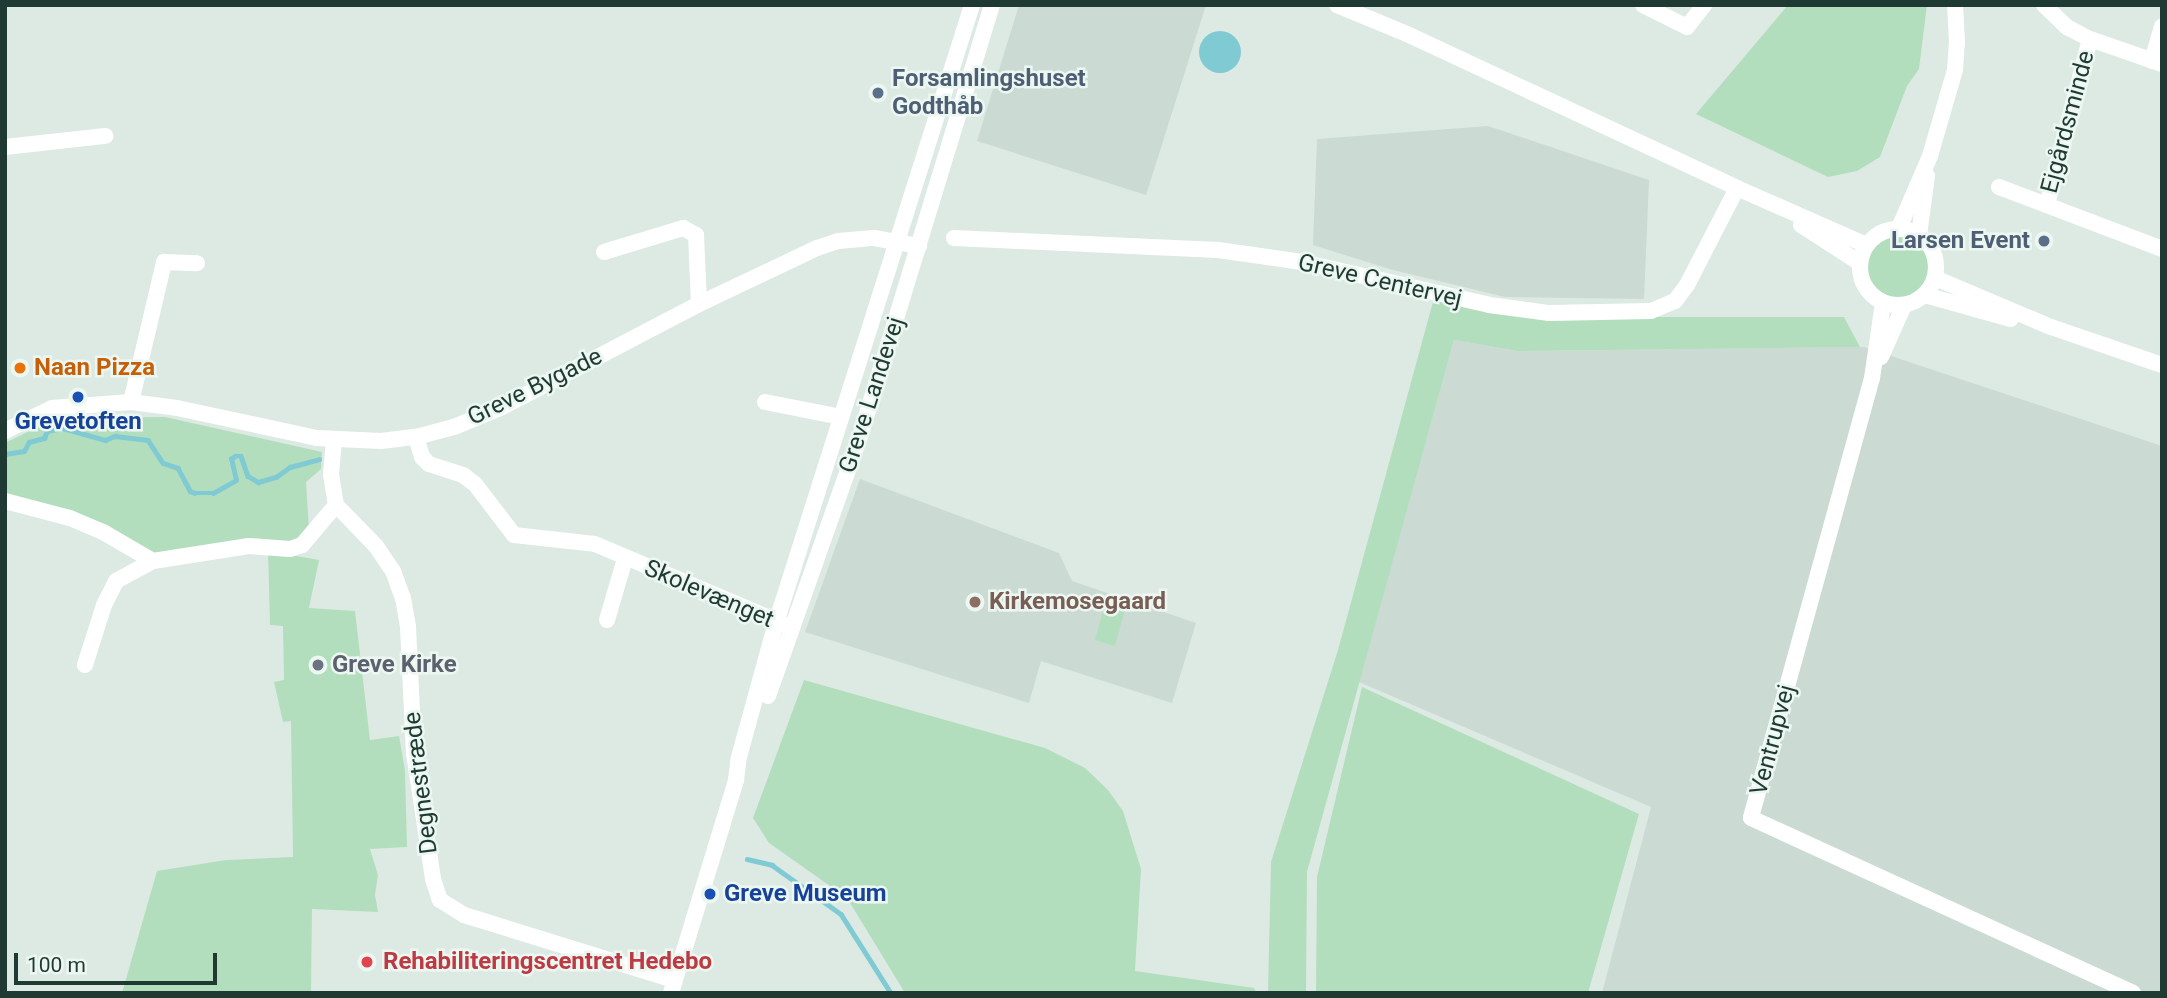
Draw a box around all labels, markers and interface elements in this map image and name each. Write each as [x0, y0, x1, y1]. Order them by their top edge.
street label: Ejgårdsminde [2035, 48, 2101, 196]
place label: Forsamlingshuset Godthåb [892, 65, 1086, 121]
marker: Forsamlingshuset Godthåb [870, 85, 886, 101]
place label: Larsen Event [1891, 227, 2030, 255]
marker: Larsen Event [2036, 233, 2052, 249]
street label: Greve Centervej [1295, 248, 1465, 314]
street label: Greve Landevej [833, 313, 911, 477]
street label: Greve Bygade [463, 342, 607, 432]
place label: Naan Pizza [34, 354, 155, 382]
marker: Naan Pizza [12, 360, 28, 376]
marker: Grevetoften [70, 389, 86, 405]
place label: Grevetoften [14, 408, 142, 436]
street label: Skolevænget [640, 554, 778, 634]
place label: Kirkemosegaard [989, 588, 1166, 616]
marker: Kirkemosegaard [967, 594, 983, 610]
place label: Greve Kirke [332, 651, 457, 679]
marker: Greve Kirke [310, 657, 326, 673]
street label: Ventrupvej [1744, 682, 1802, 798]
street label: Degnestræde [398, 710, 444, 856]
place label: Greve Museum [724, 880, 887, 908]
marker: Greve Museum [702, 886, 718, 902]
scale bar [18, 939, 220, 983]
place label: Rehabiliteringscentret Hedebo [383, 948, 712, 976]
marker: Rehabiliteringscentret Hedebo [357, 952, 377, 972]
text: 100 m [27, 953, 86, 977]

